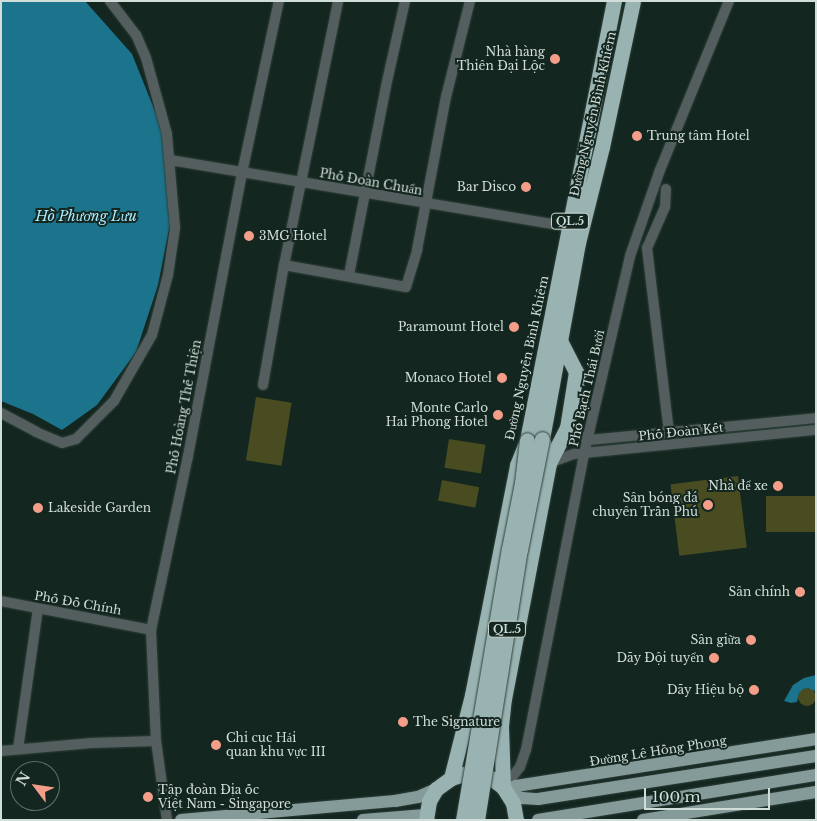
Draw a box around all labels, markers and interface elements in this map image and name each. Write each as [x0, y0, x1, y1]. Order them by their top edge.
street label: Đường Nguyễn Bình Khiêm [567, 30, 619, 198]
place label: Nhà hàng Thiên Đại Lộc [457, 45, 545, 73]
marker: Nhà hàng Thiên Đại Lộc [549, 53, 561, 65]
place label: Trung tâm Hotel [647, 129, 750, 143]
marker: Trung tâm Hotel [631, 130, 643, 142]
street label: Phố Đoàn Chuẩn [318, 166, 424, 198]
place label: Bar Disco [457, 180, 516, 194]
marker: Bar Disco [520, 181, 532, 193]
water label: Hồ Phương Lưu [35, 208, 137, 224]
road number: QL.5 [550, 212, 590, 230]
place label: 3MG Hotel [259, 229, 327, 243]
marker: 3MG Hotel [243, 230, 255, 242]
street label: Đường Nguyễn Bỉnh Khiêm [502, 274, 552, 442]
place label: Paramount Hotel [398, 320, 504, 334]
marker: Paramount Hotel [508, 321, 520, 333]
street label: Phố Bạch Thái Bưởi [566, 328, 608, 448]
street label: Phố Hoàng Thế Thiện [164, 338, 204, 476]
place label: Monaco Hotel [405, 371, 492, 385]
marker: Monaco Hotel [496, 372, 508, 384]
place label: Monte Carlo Hai Phong Hotel [386, 401, 488, 429]
marker: Monte Carlo Hai Phong Hotel [492, 409, 504, 421]
street label: Phố Đoàn Kết [638, 420, 724, 444]
place label: Nhà để xe [708, 479, 768, 493]
marker: Nhà để xe [772, 480, 784, 492]
place label: Sân bóng đá chuyên Trần Phú [592, 491, 698, 519]
marker: Sân bóng đá chuyên Trần Phú [702, 499, 714, 511]
place label: Lakeside Garden [48, 501, 151, 515]
marker: Lakeside Garden [32, 502, 44, 514]
place label: Sân chính [729, 585, 790, 599]
marker: Sân chính [794, 586, 806, 598]
street label: Phố Đỗ Chính [33, 588, 123, 618]
road number: QL.5 [487, 620, 527, 638]
place label: Sân giữa [690, 633, 741, 647]
marker: Sân giữa [745, 634, 757, 646]
place label: Dãy Đội tuyển [616, 651, 704, 665]
marker: Dãy Đội tuyển [708, 652, 720, 664]
place label: Dãy Hiệu bộ [667, 683, 744, 697]
marker: Dãy Hiệu bộ [748, 684, 760, 696]
place label: The Signature [413, 715, 500, 729]
marker: The Signature [397, 716, 409, 728]
place label: Chi cục Hải quan khu vực III [226, 731, 326, 759]
street label: Đường Lê Hồng Phong [588, 733, 728, 769]
marker: Chi cục Hải quan khu vực III [210, 739, 222, 751]
north arrow [10, 761, 60, 811]
text: N [12, 769, 34, 789]
scale bar [647, 778, 773, 810]
place label: Tập đoàn Địa ốc Việt Nam - Singapore [158, 783, 291, 811]
text: 100 m [652, 787, 701, 806]
marker: Tập đoàn Địa ốc Việt Nam - Singapore [142, 791, 154, 803]

